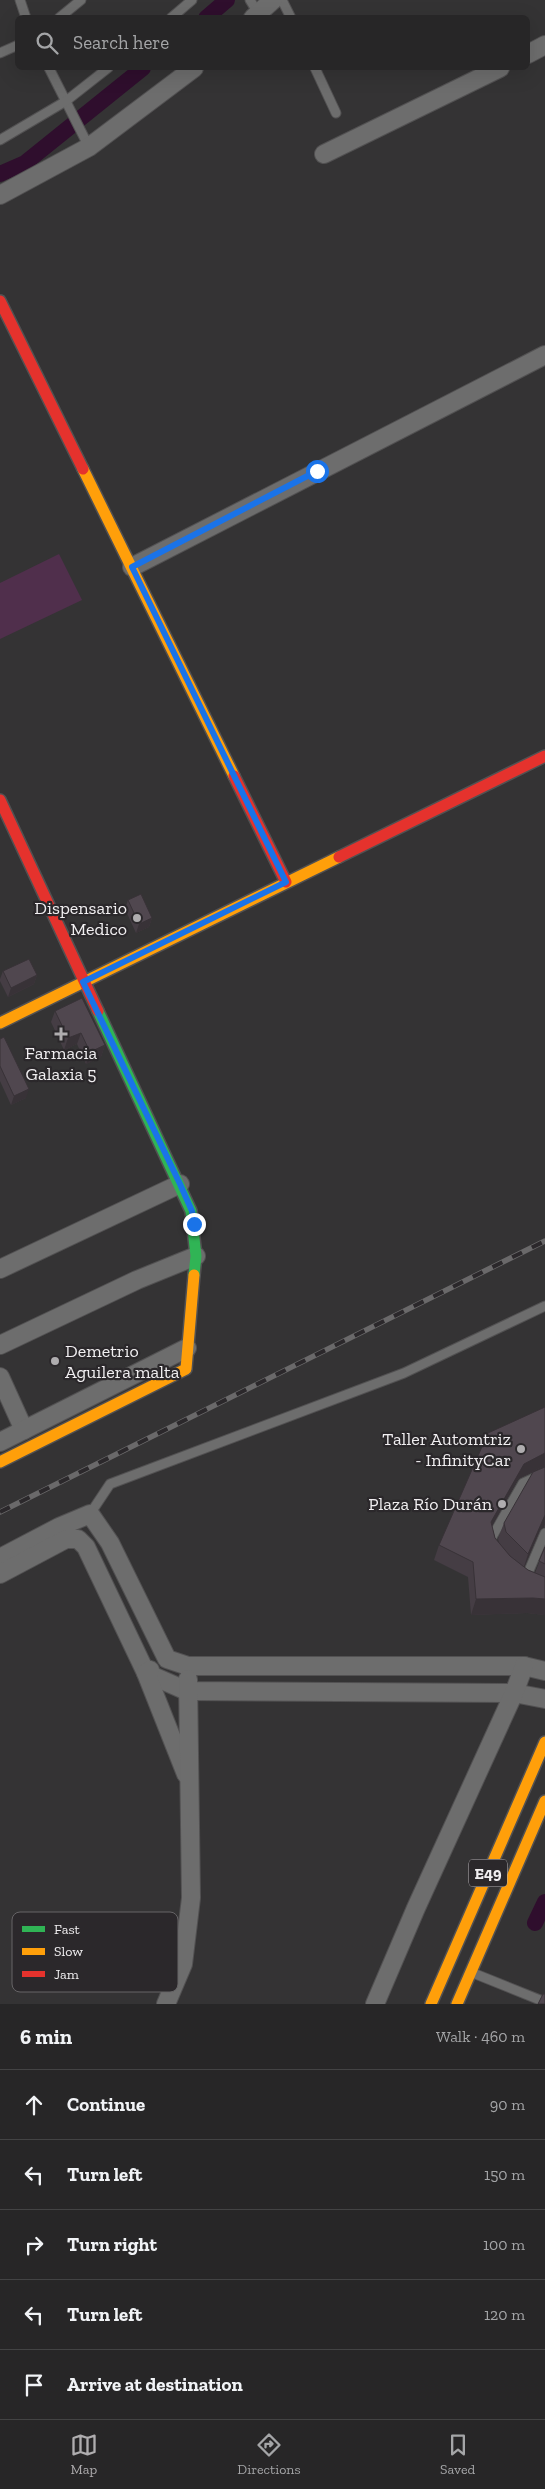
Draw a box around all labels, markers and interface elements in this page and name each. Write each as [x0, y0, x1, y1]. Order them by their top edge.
search box [15, 15, 530, 70]
icon: search [33, 29, 61, 57]
text: Search here [73, 31, 169, 54]
route start [306, 460, 329, 483]
place label: Dispensario Medico [34, 897, 127, 940]
marker: Dispensario Medico [131, 912, 143, 924]
marker: Farmacia Galaxia 5 [55, 1028, 67, 1040]
place label: Farmacia Galaxia 5 [25, 1042, 97, 1085]
route end [183, 1213, 206, 1236]
place label: Demetrio Aguilera malta [65, 1340, 180, 1383]
marker: Demetrio Aguilera malta [49, 1355, 61, 1367]
place label: Taller Automtriz - InfinityCar [382, 1428, 511, 1471]
marker: Taller Automtriz - InfinityCar [515, 1443, 527, 1455]
place label: Plaza Río Durán [368, 1493, 493, 1515]
marker: Plaza Río Durán [496, 1498, 508, 1510]
road number: E49 [469, 1860, 507, 1886]
legend [12, 1912, 178, 1992]
text: Fast [54, 1921, 81, 1938]
text: Slow [54, 1943, 83, 1960]
text: Jam [54, 1966, 79, 1983]
text: 6 min [20, 2024, 72, 2049]
text: Walk · 460 m [436, 2027, 525, 2046]
icon: ahead [20, 2091, 48, 2119]
text: Continue [67, 2093, 145, 2116]
text: 90 m [490, 2095, 525, 2114]
icon: left [20, 2161, 48, 2189]
text: Turn left [67, 2163, 142, 2186]
text: 150 m [484, 2165, 525, 2184]
icon: right [20, 2231, 48, 2259]
text: Turn right [67, 2233, 157, 2256]
text: 100 m [483, 2235, 525, 2254]
icon: left [20, 2301, 48, 2329]
text: Turn left [67, 2303, 142, 2326]
text: 120 m [484, 2305, 525, 2324]
icon: arrive [20, 2371, 48, 2399]
text: Arrive at destination [67, 2373, 243, 2396]
tab: Map [70, 2431, 98, 2478]
tab: Directions [237, 2431, 301, 2478]
tab: Saved [440, 2431, 475, 2478]

